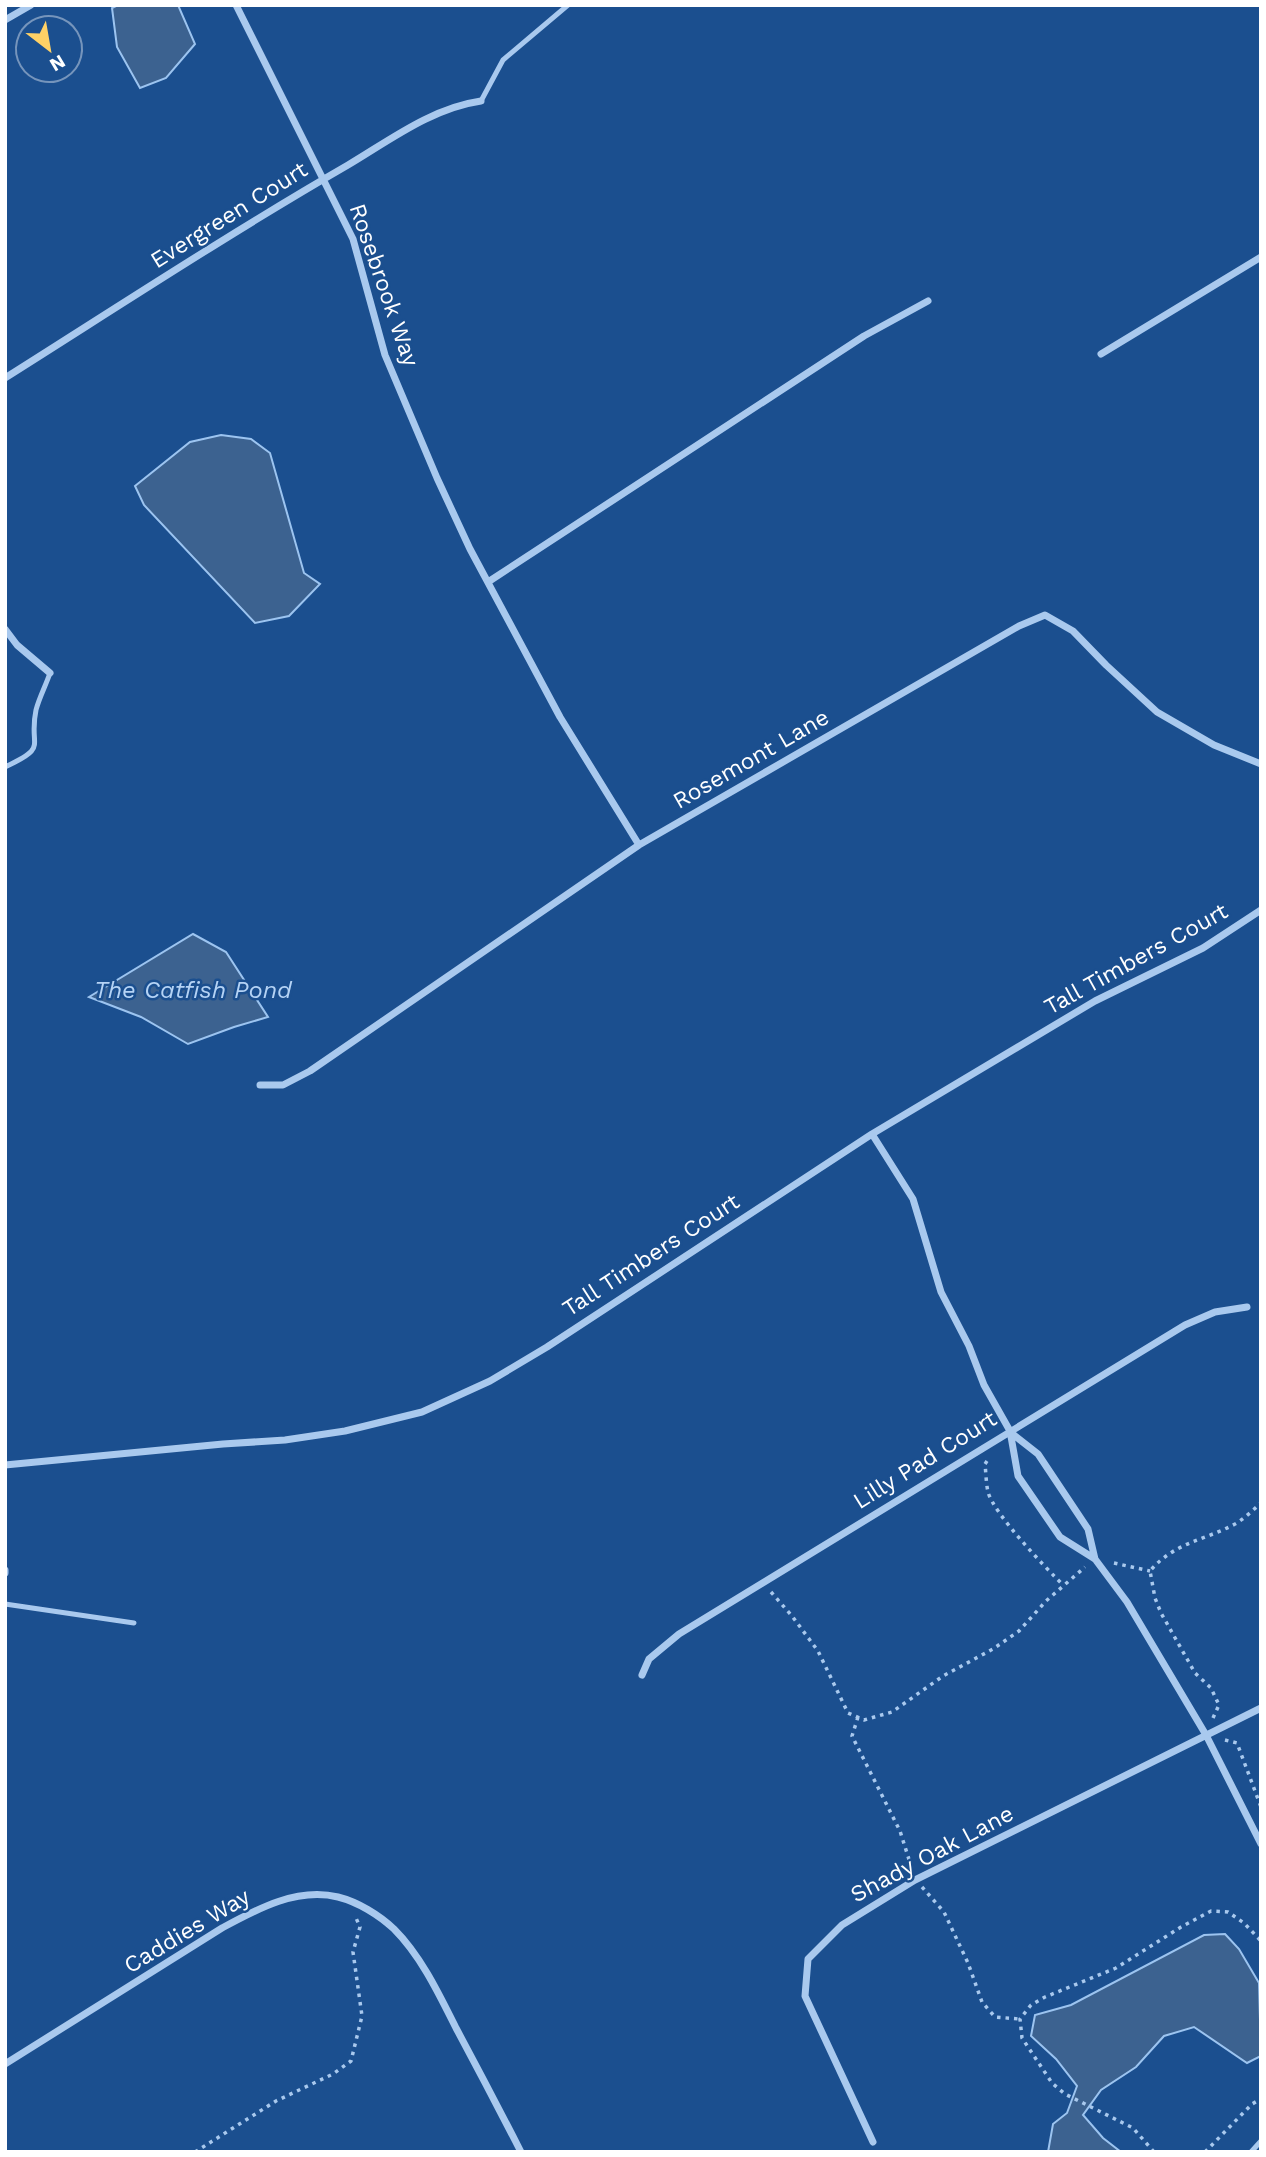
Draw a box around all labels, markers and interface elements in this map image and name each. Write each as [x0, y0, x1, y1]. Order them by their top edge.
north arrow [14, 14, 84, 84]
text: N [46, 50, 69, 77]
street label: Evergreen Court [146, 156, 313, 274]
street label: Rosebrook Way [344, 200, 425, 370]
street label: Rosemont Lane [668, 703, 834, 815]
street label: Tall Timbers Court [1040, 897, 1233, 1021]
water label: The Catfish Pond [94, 976, 293, 1004]
street label: Tall Timbers Court [558, 1188, 745, 1322]
street label: Lilly Pad Court [848, 1405, 1002, 1515]
street label: Shady Oak Lane [846, 1800, 1018, 1908]
street label: Caddies Way [119, 1883, 255, 1979]

